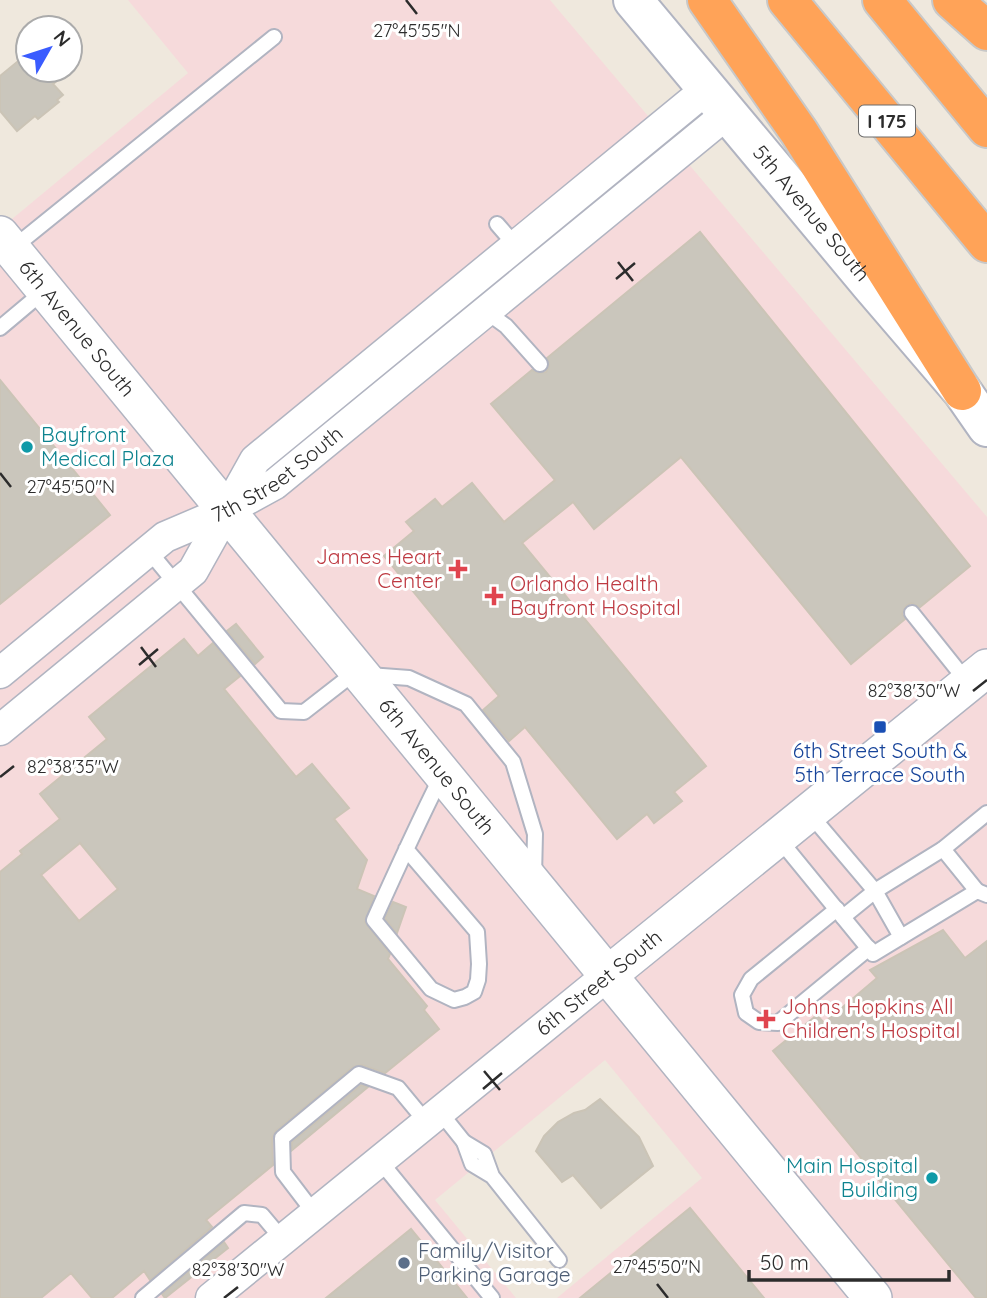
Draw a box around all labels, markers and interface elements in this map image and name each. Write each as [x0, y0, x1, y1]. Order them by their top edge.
north arrow [14, 14, 84, 84]
text: 27°45'55"N [373, 19, 461, 42]
text: N [48, 25, 76, 51]
road number: I 175 [859, 105, 915, 136]
street label: 5th Avenue South [748, 139, 876, 286]
street label: 6th Avenue South [14, 254, 141, 402]
street label: 7th Street South [207, 420, 348, 528]
place label: Bayfront Medical Plaza [41, 421, 174, 471]
marker: Bayfront Medical Plaza [19, 439, 35, 455]
text: 27°45'50"N [27, 475, 115, 498]
place label: James Heart Center [316, 543, 442, 593]
marker: James Heart Center [448, 559, 468, 579]
place label: Orlando Health Bayfront Hospital [510, 570, 681, 620]
marker: Orlando Health Bayfront Hospital [484, 586, 504, 606]
text: 82°38'30"W [868, 679, 960, 702]
street label: 6th Avenue South [374, 692, 501, 840]
marker: 6th Street South & 5th Terrace South [872, 719, 888, 735]
place label: 6th Street South & 5th Terrace South [793, 737, 967, 787]
text: 82°38'35"W [27, 755, 119, 778]
street label: 6th Street South [530, 923, 667, 1041]
place label: Johns Hopkins All Children's Hospital [782, 993, 960, 1043]
marker: Johns Hopkins All Children's Hospital [756, 1009, 776, 1029]
place label: Main Hospital Building [786, 1152, 918, 1202]
marker: Main Hospital Building [924, 1170, 940, 1186]
place label: Family/Visitor Parking Garage [418, 1237, 571, 1287]
scale bar [749, 1238, 948, 1282]
text: 50 m [760, 1249, 809, 1275]
marker: Family/Visitor Parking Garage [396, 1255, 412, 1271]
text: 27°45'50"N [613, 1255, 701, 1278]
text: 82°38'30"W [192, 1258, 284, 1281]

